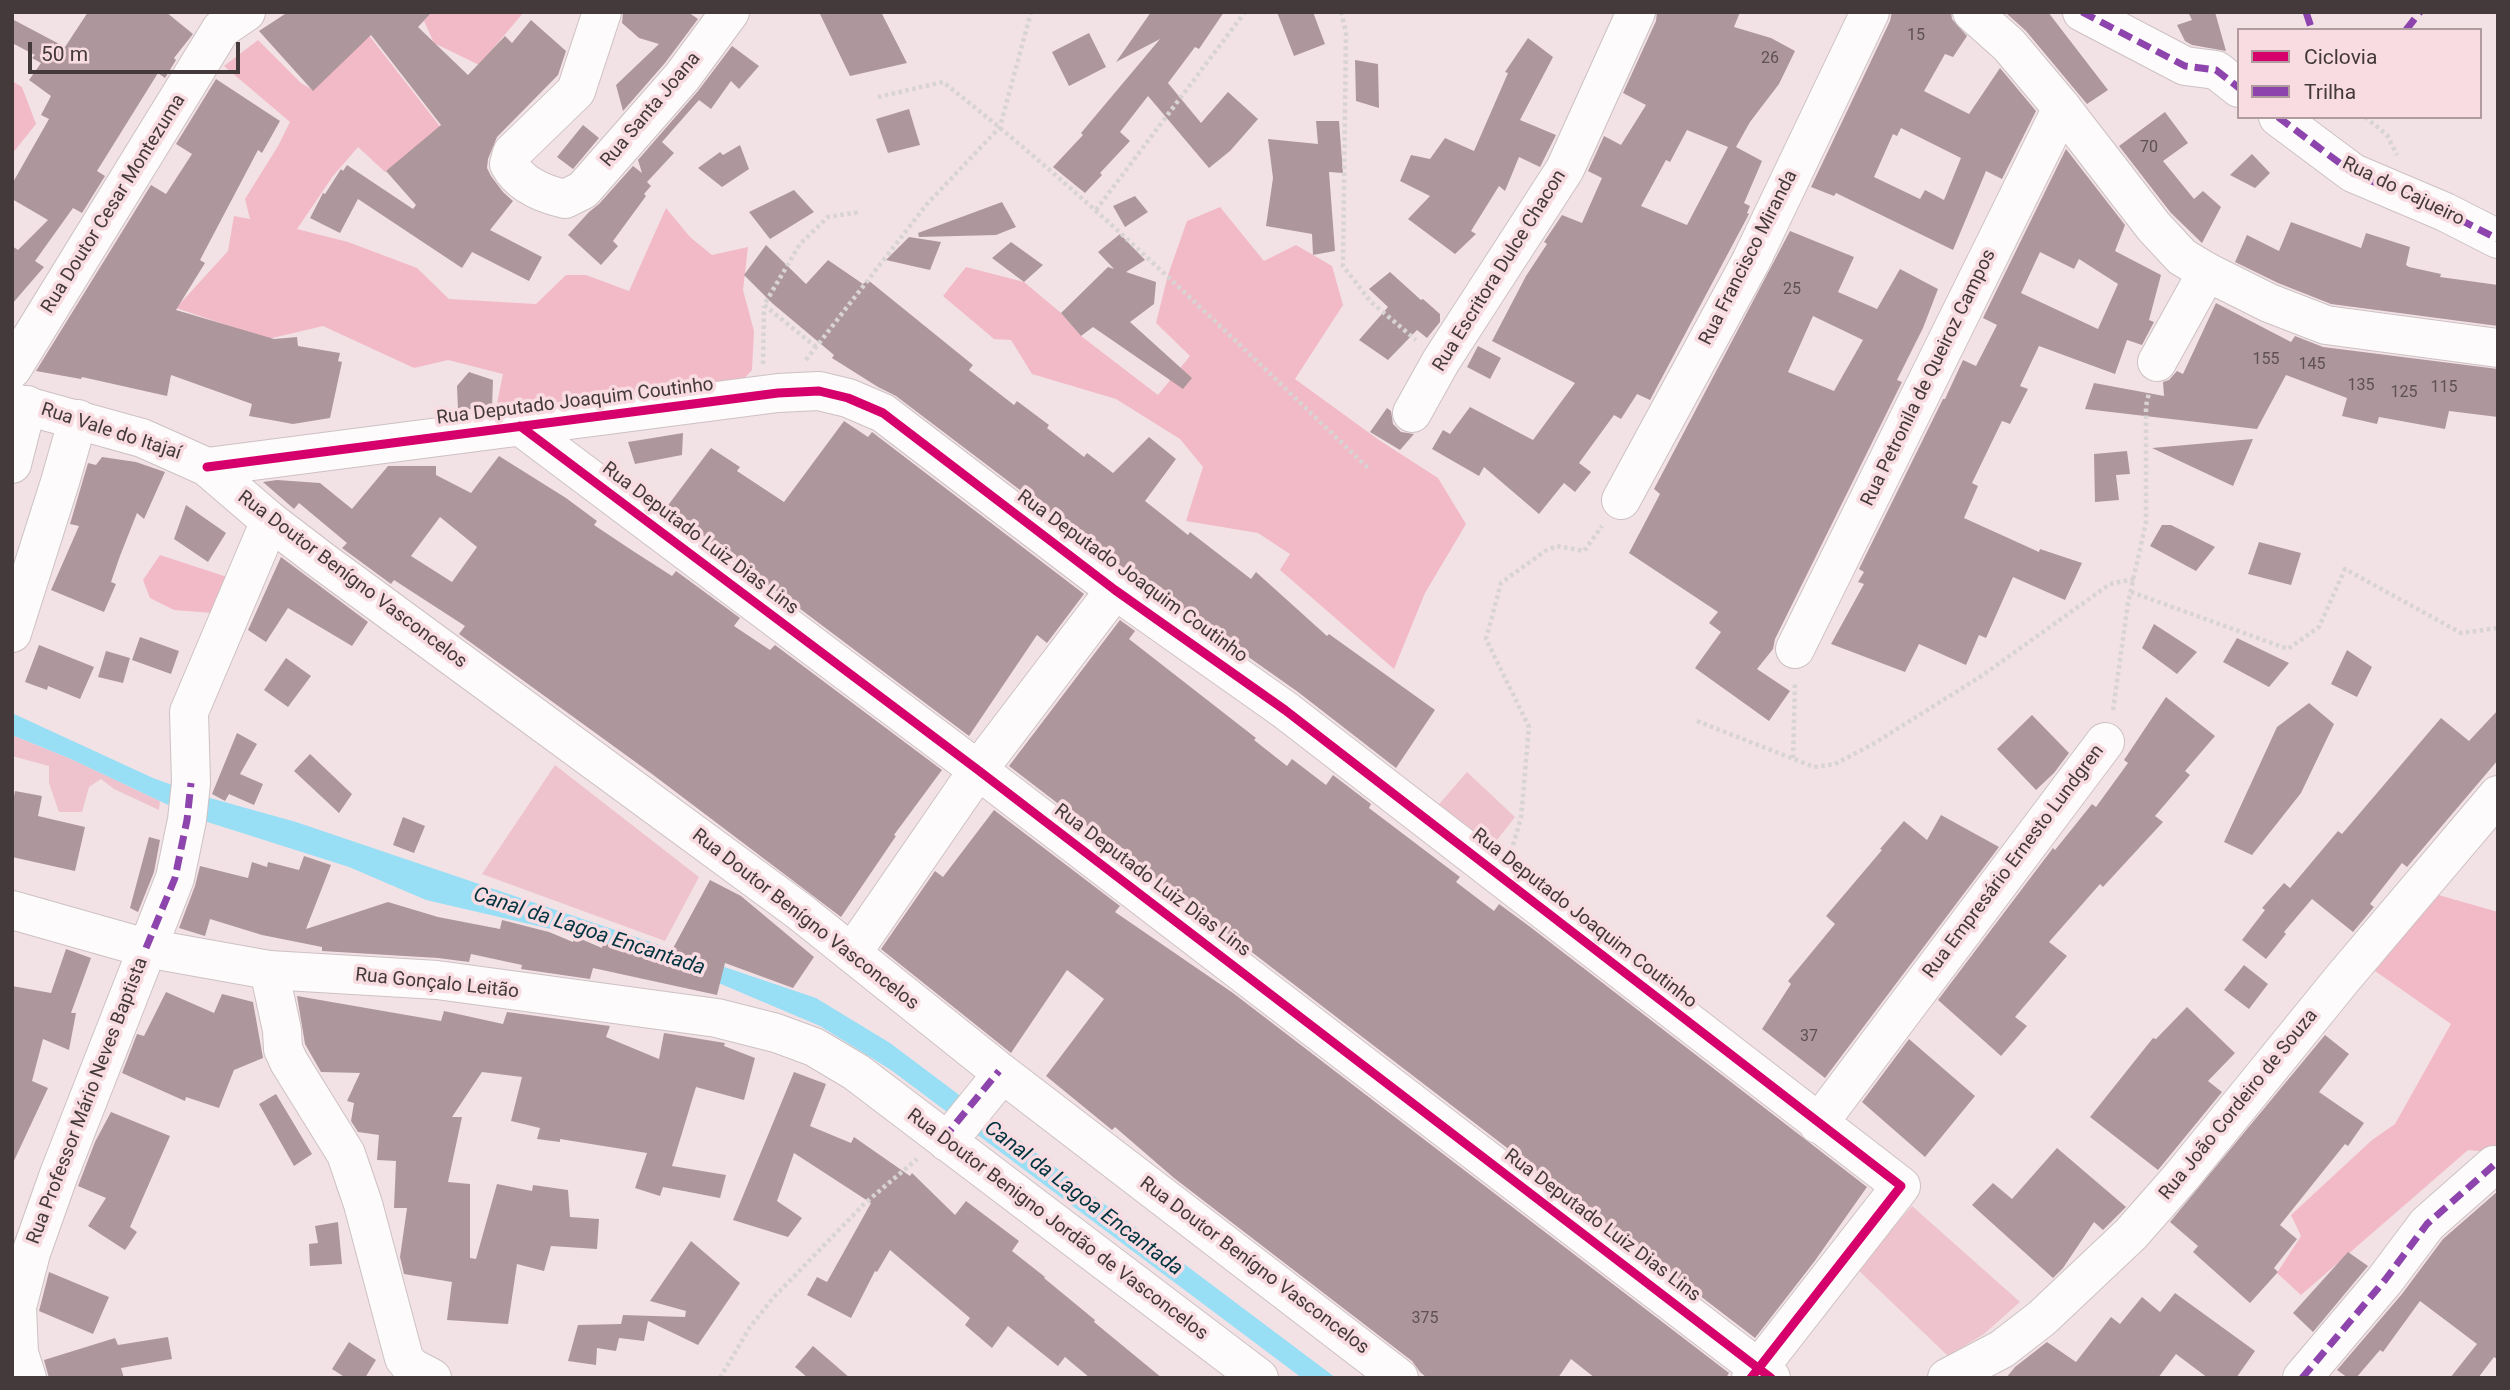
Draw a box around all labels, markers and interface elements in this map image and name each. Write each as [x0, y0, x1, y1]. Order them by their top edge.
house number: 15 [1907, 26, 1925, 46]
scale bar [32, 28, 243, 72]
legend [2237, 28, 2482, 119]
text: 50 m [41, 42, 88, 66]
text: Ciclovia [2304, 45, 2377, 69]
street label: Rua Santa Joana [596, 48, 706, 172]
house number: 26 [1761, 49, 1779, 69]
text: Trilha [2304, 80, 2356, 104]
street label: Rua Doutor Cesar Montezuma [37, 90, 191, 318]
house number: 70 [2140, 138, 2158, 158]
street label: Rua do Cajueiro [2338, 153, 2468, 231]
street label: Rua Escritora Dulce Chacon [1428, 166, 1572, 376]
street label: Rua Francisco Miranda [1695, 167, 1803, 349]
street label: Rua Petronila de Queiroz Campos [1857, 246, 2001, 510]
house number: 25 [1783, 280, 1801, 300]
house number: 155 [2253, 350, 2279, 370]
house number: 145 [2299, 355, 2325, 375]
street label: Rua Deputado Joaquim Coutinho [435, 374, 715, 430]
house number: 135 [2348, 376, 2374, 396]
house number: 115 [2431, 378, 2457, 398]
house number: 125 [2391, 383, 2417, 403]
street label: Rua Vale do Itajaí [38, 399, 184, 465]
street label: Rua Deputado Luiz Dias Lins [597, 458, 803, 620]
street label: Rua Doutor Benígno Vasconcelos [233, 486, 471, 674]
street label: Rua Deputado Joaquim Coutinho [1012, 486, 1252, 668]
street label: Rua Empresário Ernesto Lundgren [1919, 741, 2109, 983]
street label: Rua Deputado Luiz Dias Lins [1049, 800, 1255, 962]
street label: Rua Doutor Benígno Vasconcelos [687, 824, 923, 1016]
street label: Rua Deputado Joaquim Coutinho [1467, 824, 1701, 1014]
water label: Canal da Lagoa Encantada [470, 883, 708, 981]
street label: Rua Professor Mário Neves Baptista [23, 954, 153, 1248]
street label: Rua Gonçalo Leitão [354, 964, 520, 1004]
street label: Rua João Cordeiro de Souza [2155, 1005, 2323, 1205]
house number: 37 [1800, 1027, 1818, 1047]
street label: Rua Doutor Benigno Jordão de Vasconcelos [902, 1104, 1212, 1346]
water label: Canal da Lagoa Encantada [979, 1116, 1187, 1282]
street label: Rua Deputado Luiz Dias Lins [1499, 1145, 1705, 1307]
street label: Rua Doutor Benígno Vasconcelos [1135, 1172, 1373, 1360]
house number: 375 [1412, 1309, 1438, 1329]

